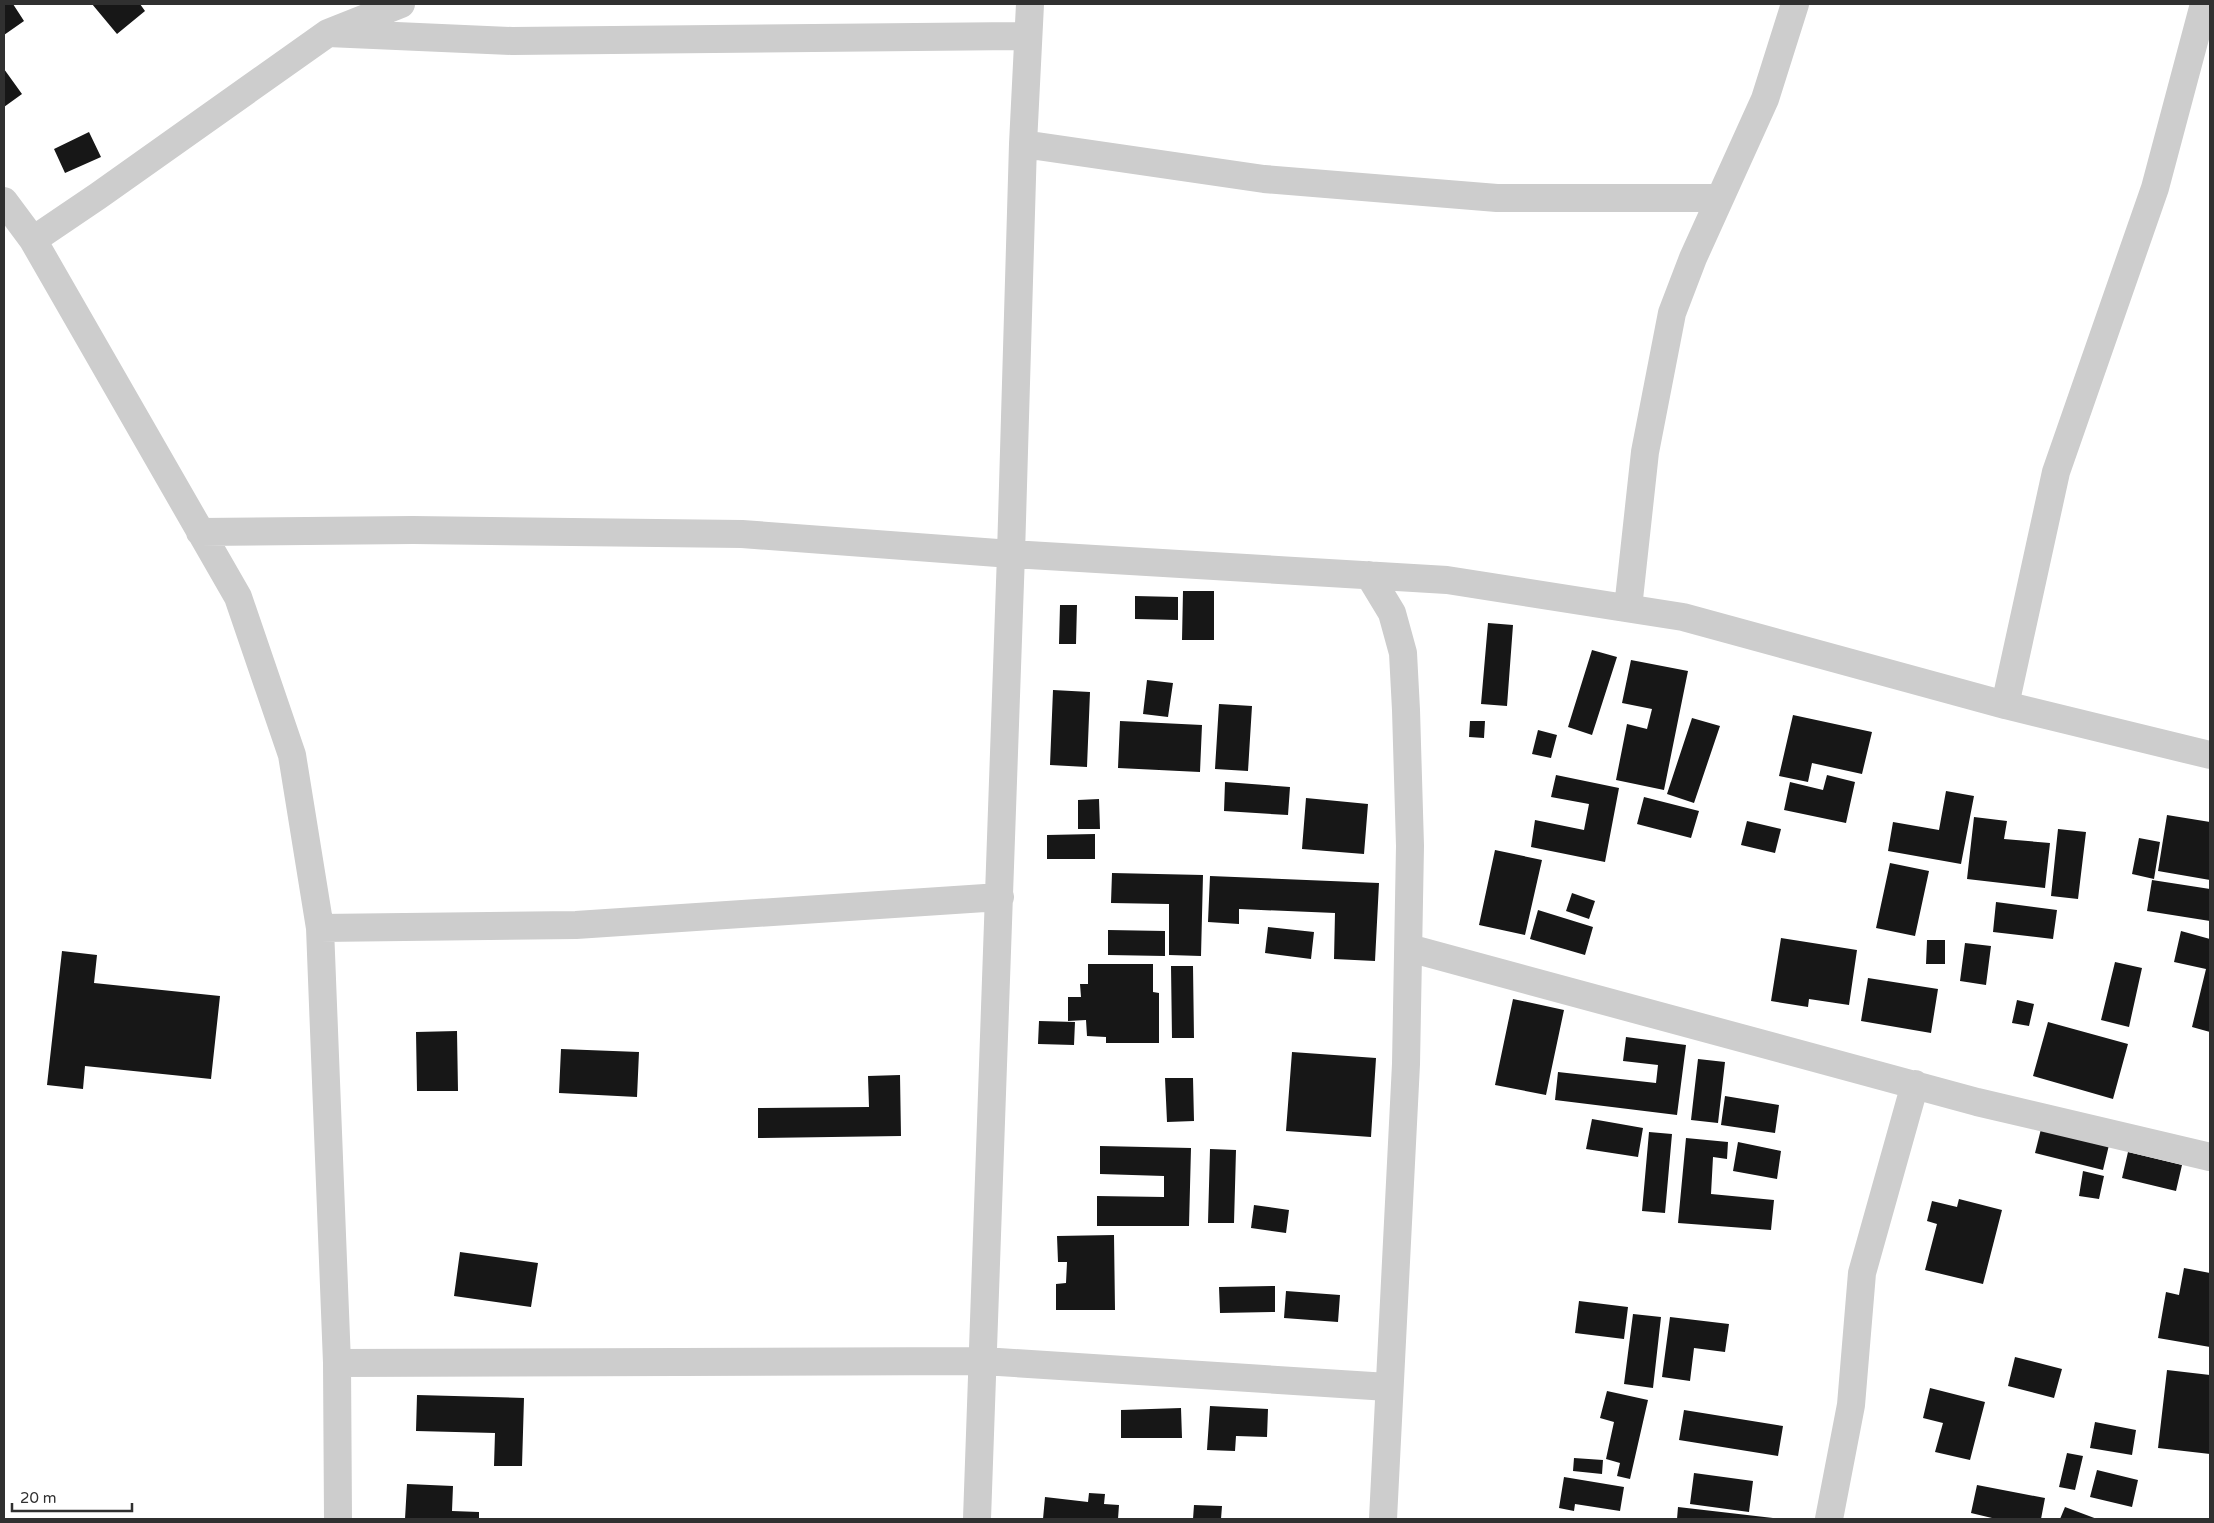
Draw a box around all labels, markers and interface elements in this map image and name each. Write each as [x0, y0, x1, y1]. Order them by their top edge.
scale bar [12, 1480, 132, 1512]
text: 20 m [20, 1489, 57, 1507]

